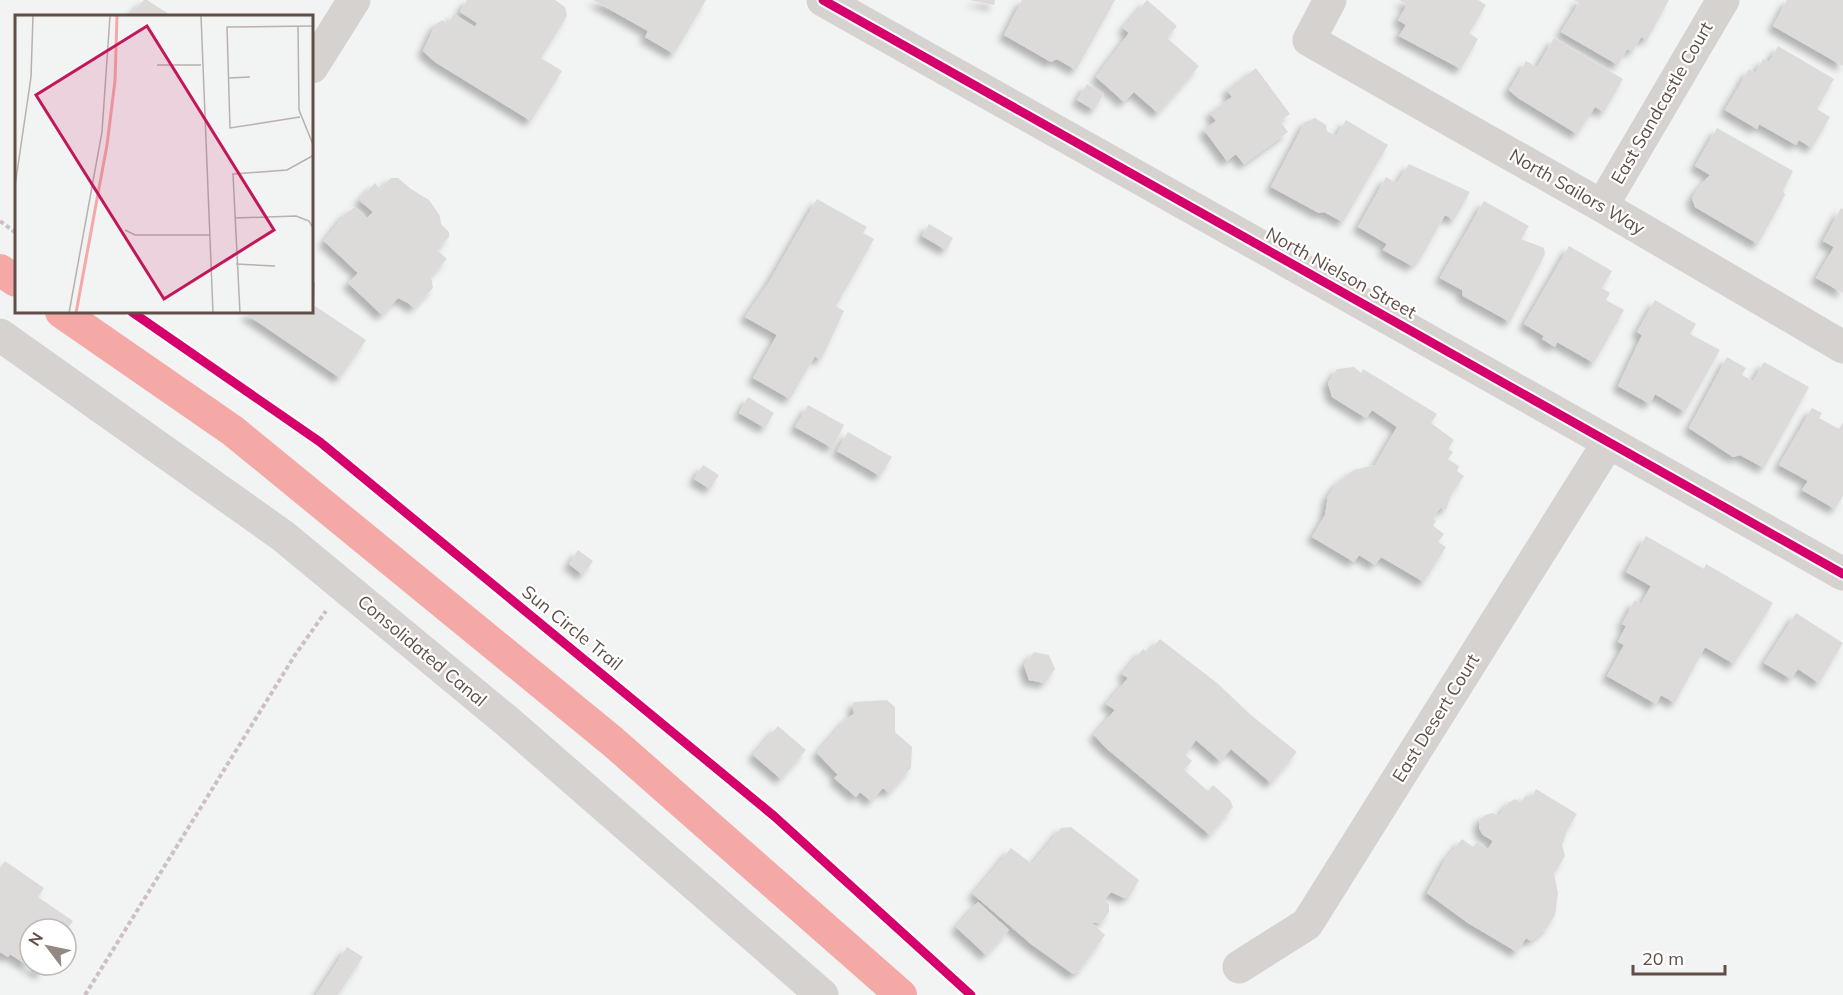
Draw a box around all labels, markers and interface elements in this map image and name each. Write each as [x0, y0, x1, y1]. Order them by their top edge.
inset map [15, 15, 314, 314]
street label: East Sandcastle Court [1606, 17, 1717, 188]
street label: North Sailors Way [1505, 143, 1649, 240]
street label: North Nielson Street [1262, 222, 1420, 323]
street label: Sun Circle Trail [517, 580, 627, 675]
street label: Consolidated Canal [353, 590, 492, 711]
street label: East Desert Court [1387, 649, 1484, 786]
north arrow [18, 917, 78, 977]
text: N [24, 929, 47, 949]
scale bar [1633, 938, 1724, 976]
text: 20 m [1642, 947, 1684, 970]

